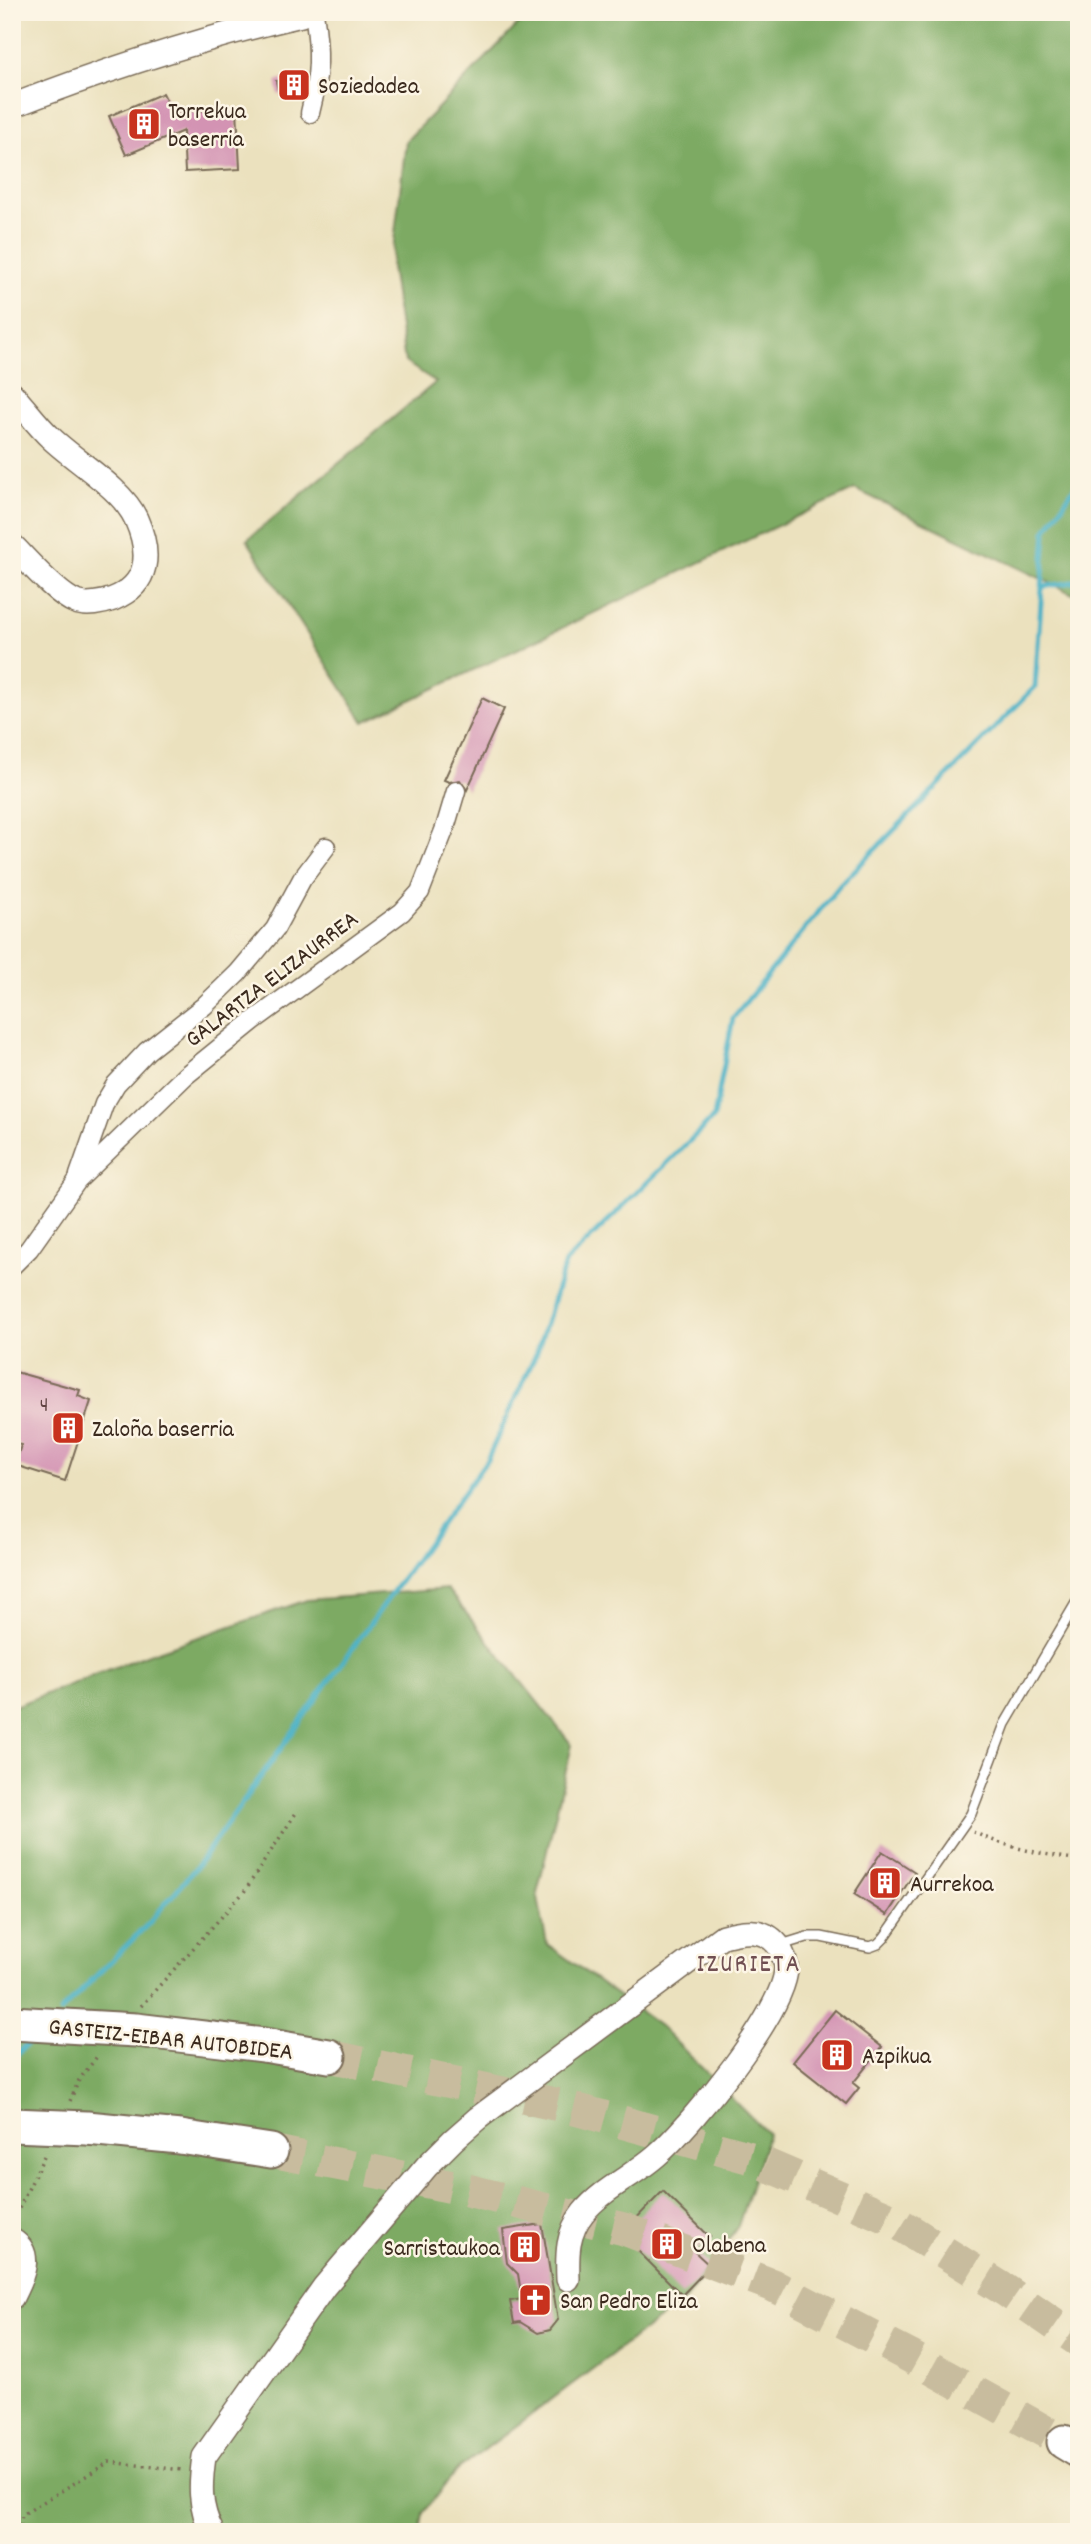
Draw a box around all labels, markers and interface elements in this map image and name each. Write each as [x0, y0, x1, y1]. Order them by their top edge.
building icon: Soziedadea [275, 66, 313, 104]
place label: Soziedadea [318, 71, 420, 105]
place label: Torrekua baserria [168, 96, 247, 158]
building icon: Torrekua baserria [125, 105, 163, 143]
street label: GALARTZA ELIZAURREA [179, 904, 367, 1057]
house number: 4 [40, 1392, 48, 1422]
building icon: Zaloña baserria [49, 1409, 87, 1447]
place label: Zaloña baserria [92, 1414, 235, 1448]
building icon: Aurrekoa [866, 1864, 904, 1902]
place label: Aurrekoa [910, 1869, 994, 1903]
district label: IZURIETA [696, 1947, 802, 1984]
street label: GASTEIZ-EIBAR AUTOBIDEA [47, 2011, 295, 2071]
building icon: Azpikua [818, 2036, 856, 2074]
place label: Azpikua [862, 2041, 932, 2075]
building icon: Olabena [648, 2225, 686, 2263]
building icon: Sarristaukoa [506, 2228, 544, 2266]
place label: Olabena [692, 2230, 767, 2264]
place label: Sarristaukoa [384, 2233, 501, 2267]
church icon: San Pedro Eliza [516, 2281, 554, 2319]
place label: San Pedro Eliza [560, 2286, 698, 2320]

